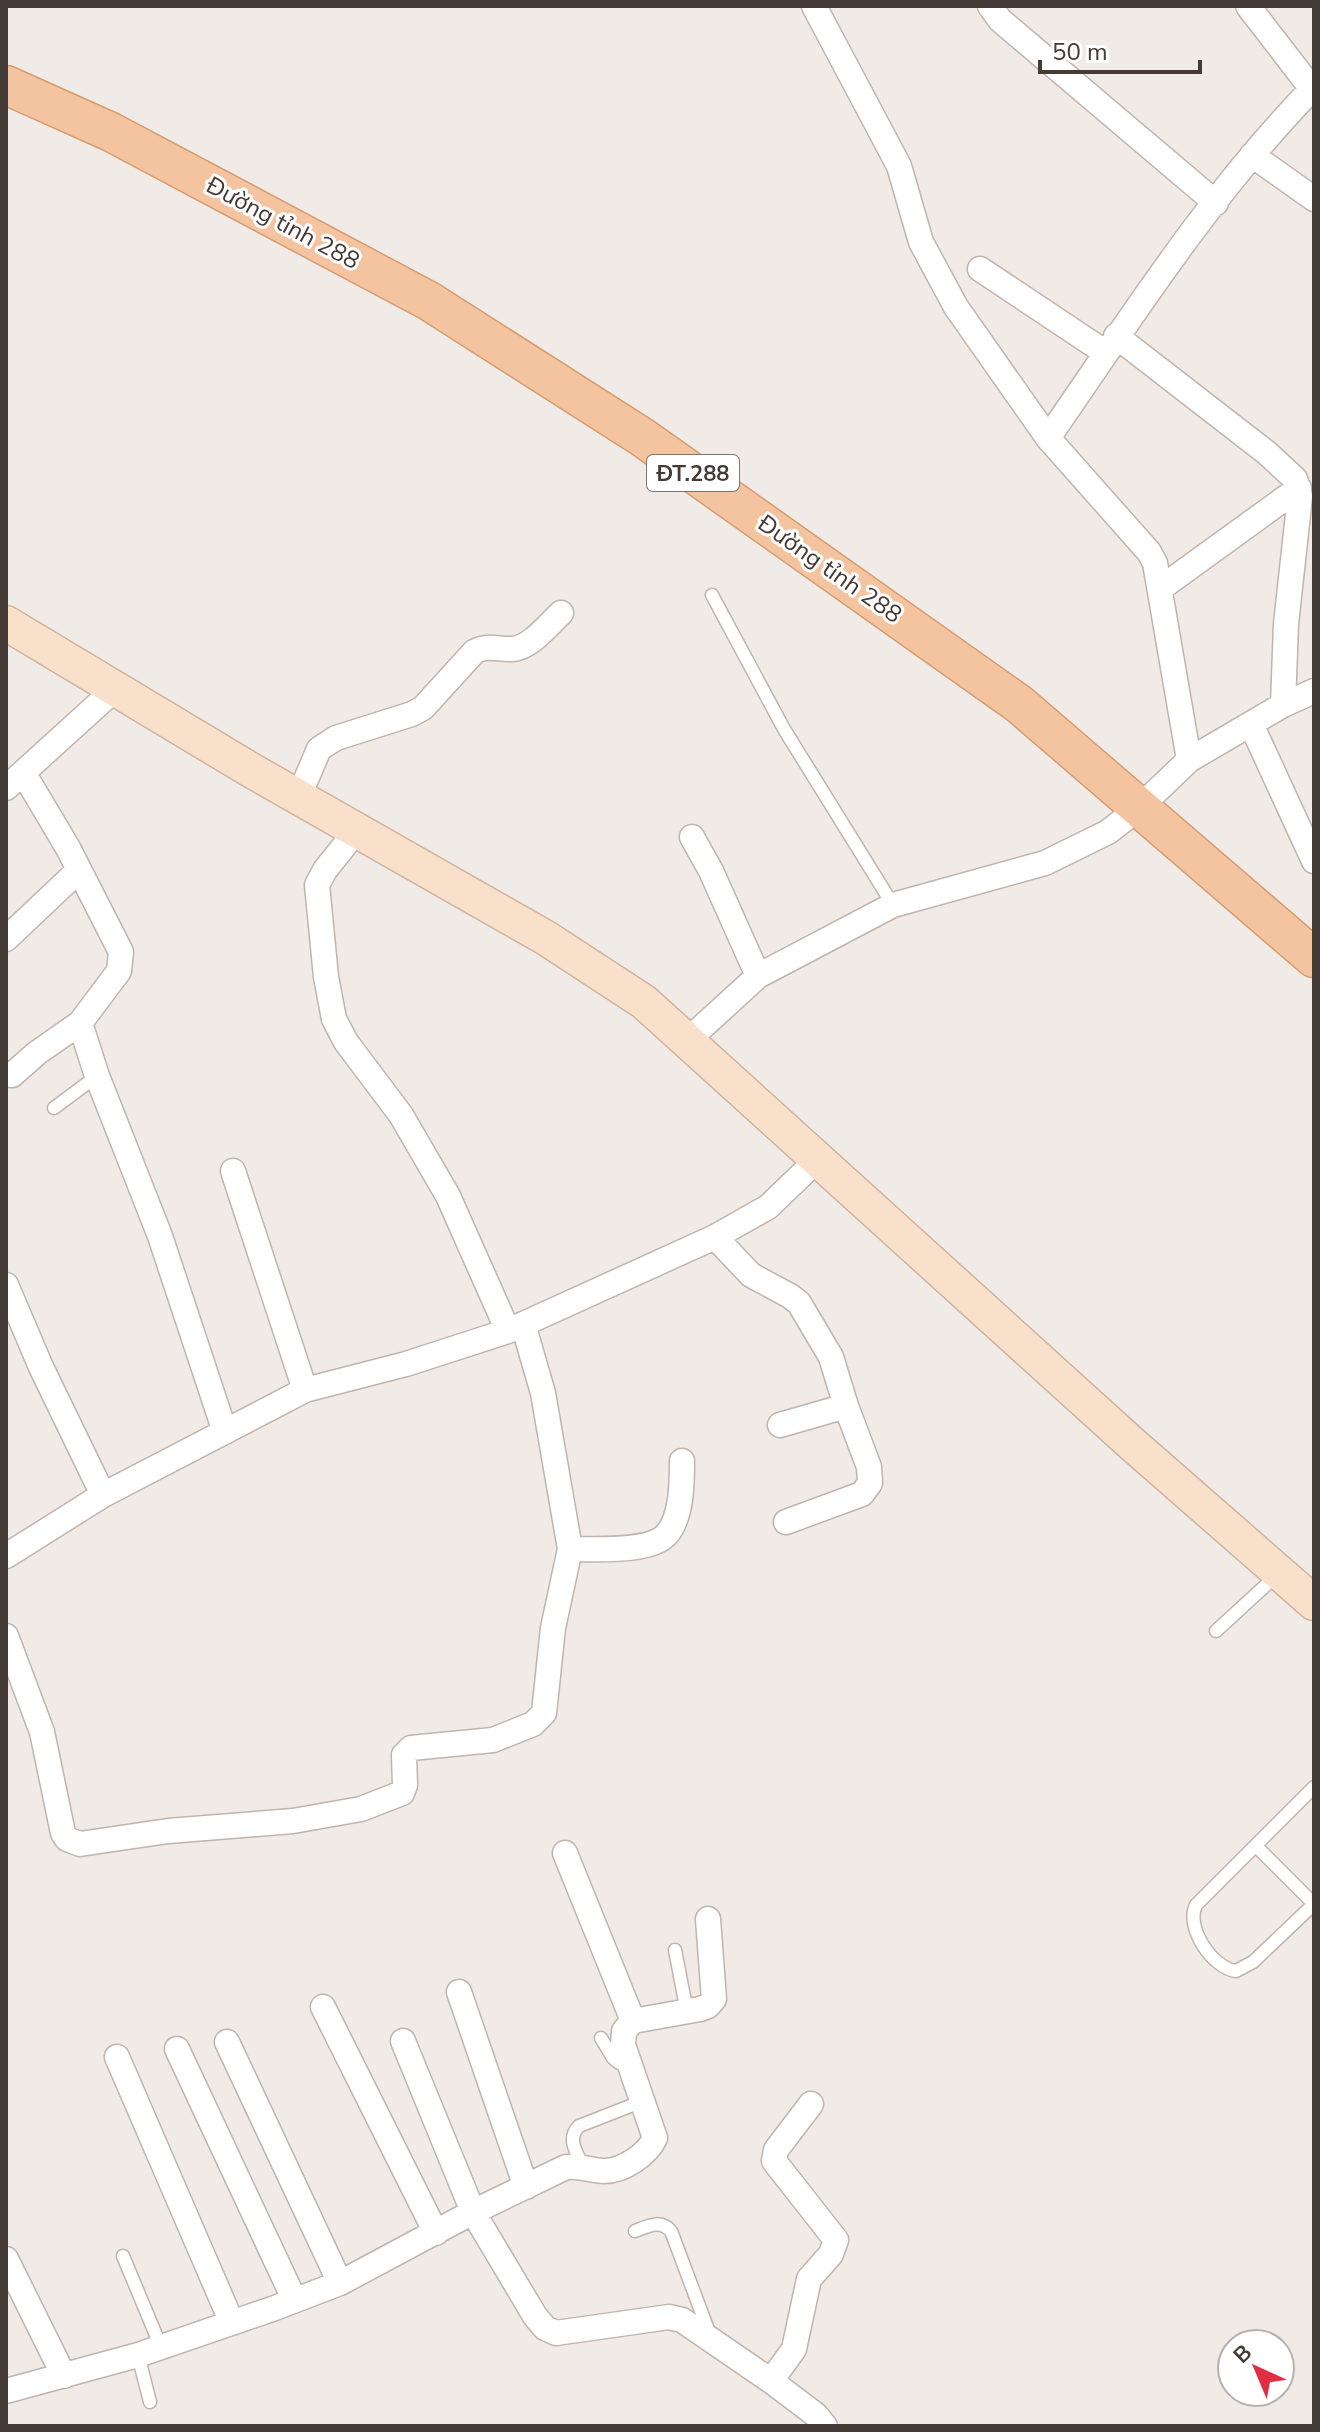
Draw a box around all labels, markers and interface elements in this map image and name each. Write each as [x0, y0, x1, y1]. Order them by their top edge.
scale bar [1040, 24, 1200, 74]
text: 50 m [1052, 36, 1108, 68]
street label: Đường tỉnh 288 [200, 169, 365, 277]
road number: ĐT.288 [647, 455, 739, 491]
street label: Đường tỉnh 288 [751, 507, 908, 631]
north arrow [1216, 2328, 1296, 2408]
text: B [1227, 2338, 1259, 2370]

